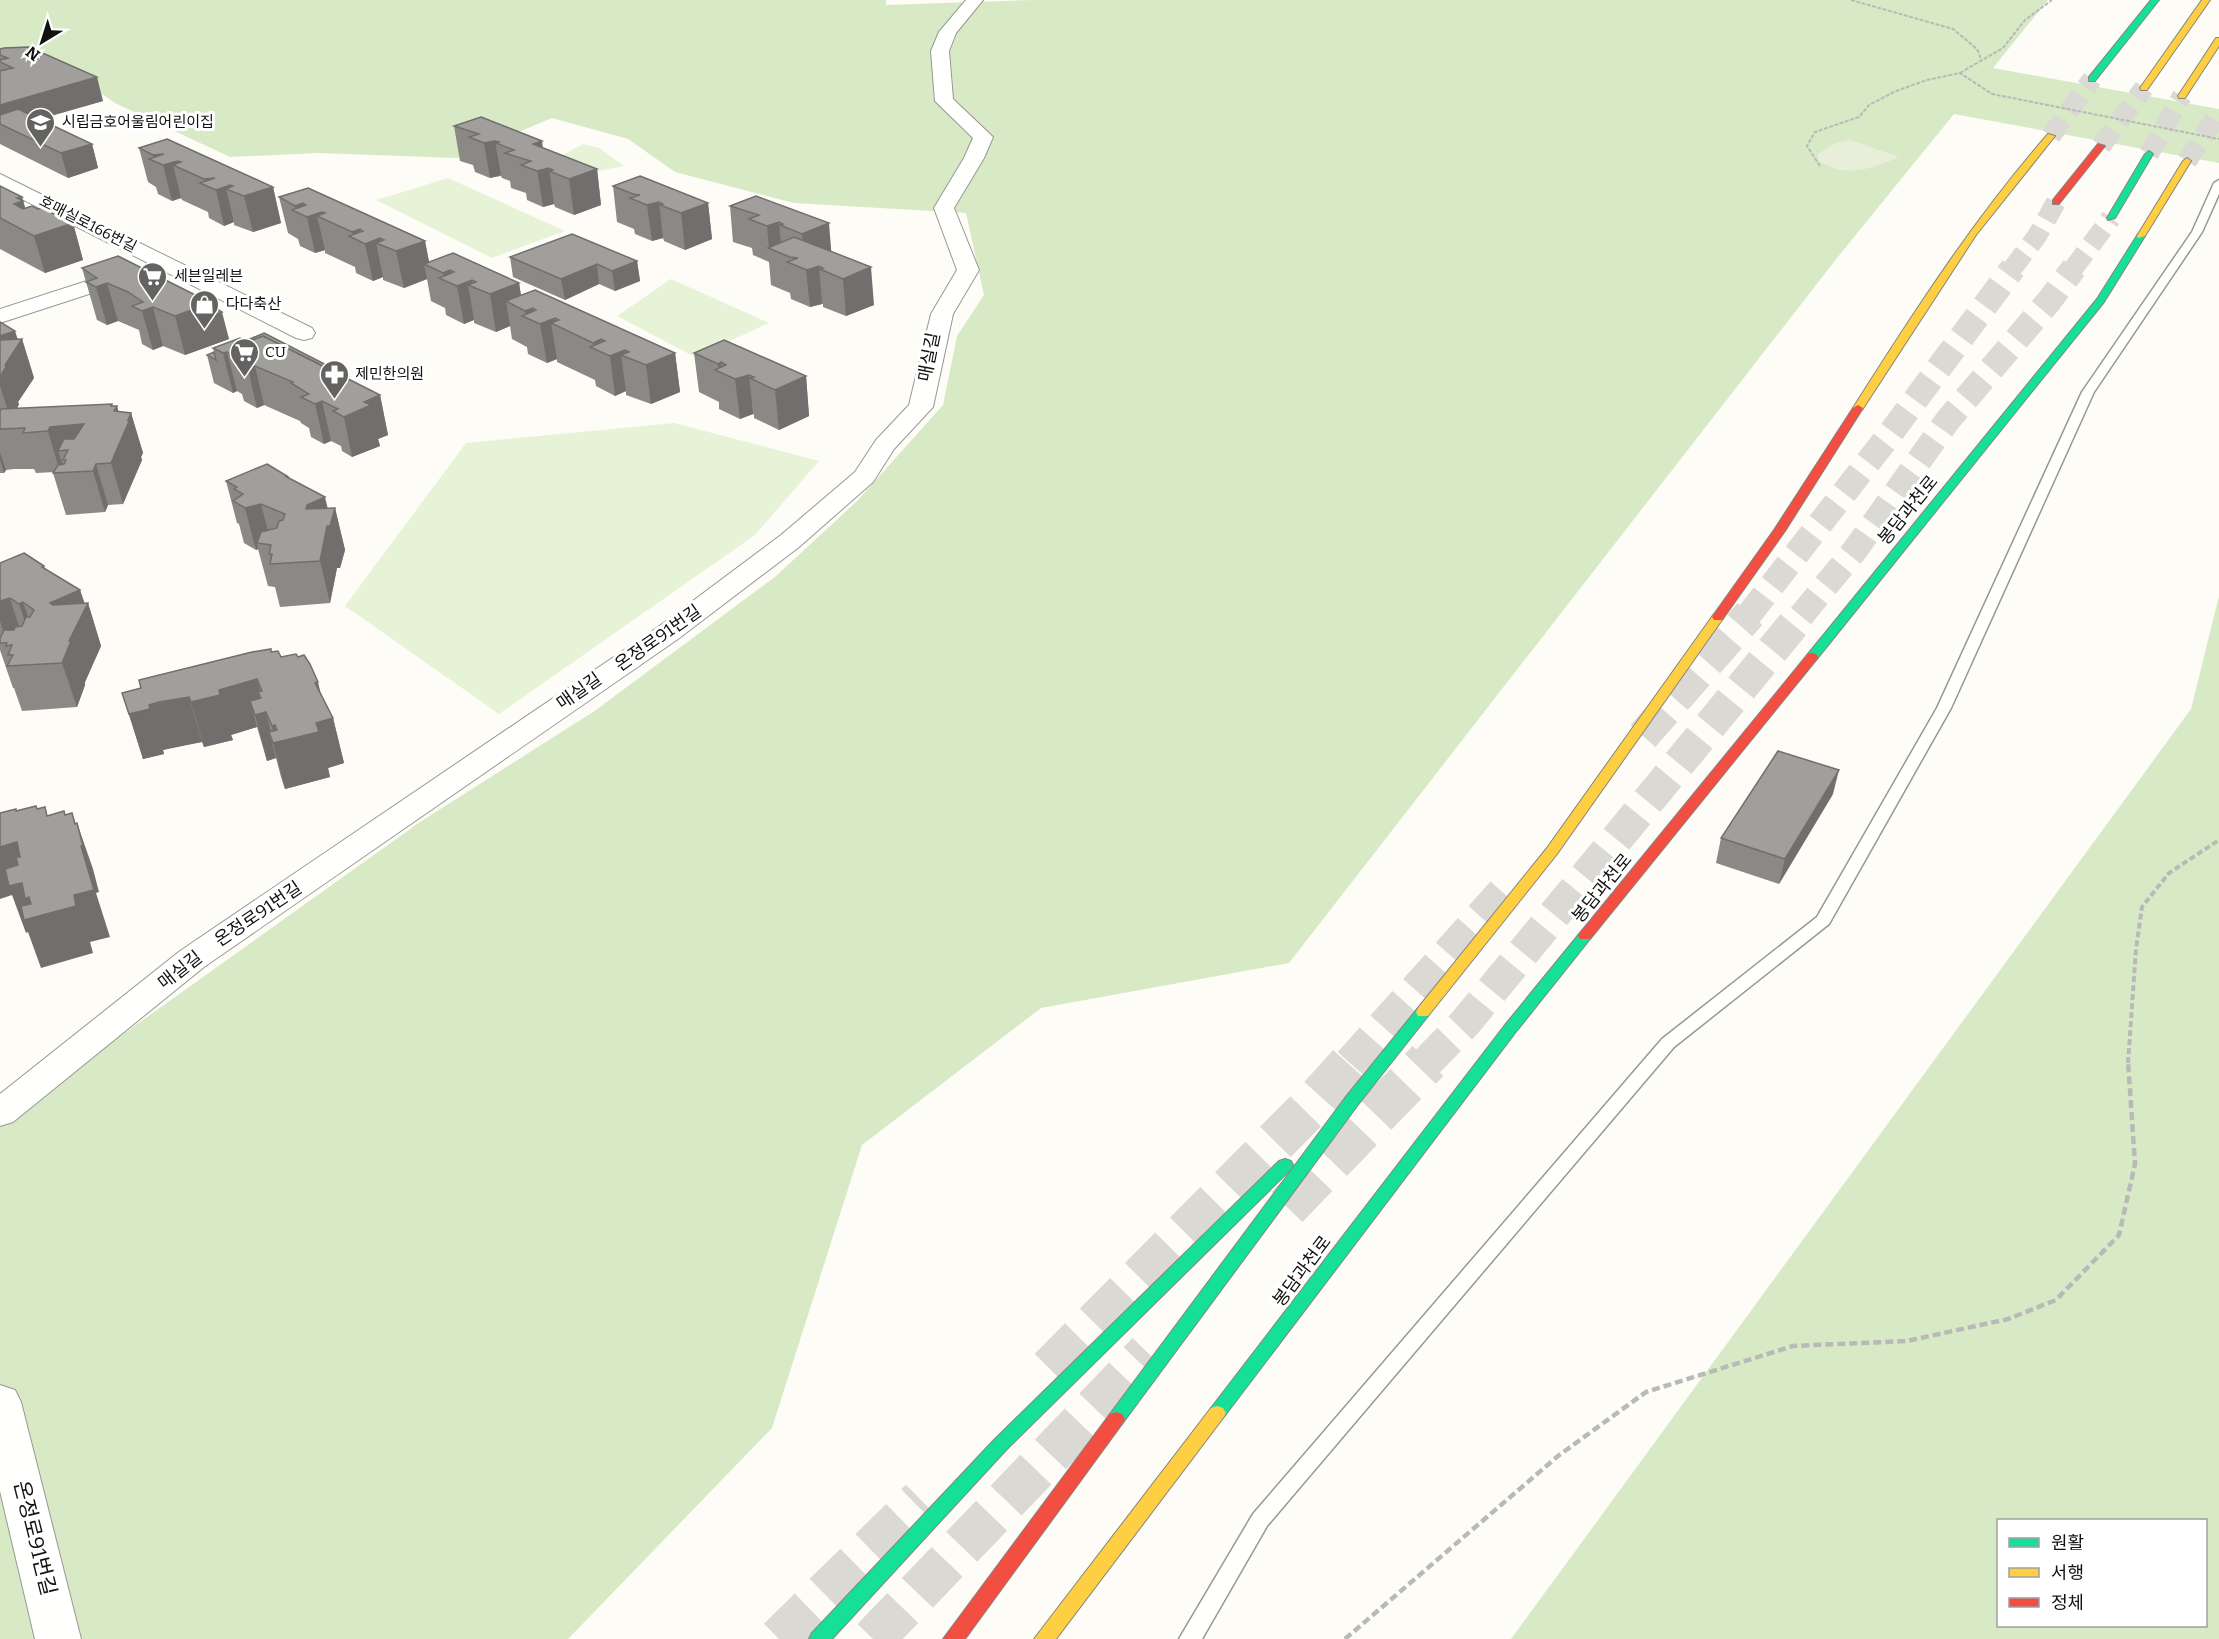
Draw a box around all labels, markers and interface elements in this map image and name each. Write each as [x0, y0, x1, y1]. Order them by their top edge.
north arrow [12, 12, 72, 72]
text: N [22, 42, 44, 65]
school or university icon: 시립금호어울림어린이집 [25, 106, 57, 148]
place label: 시립금호어울림어린이집 [62, 113, 214, 131]
street label: 호매실로166번길 [36, 192, 140, 256]
supermarket icon: 세븐일레븐 [137, 260, 169, 302]
place label: 세븐일레븐 [174, 267, 243, 285]
shop icon: 다다축산 [189, 288, 221, 330]
place label: 다다축산 [226, 295, 281, 313]
street label: 매실길 [913, 331, 945, 383]
supermarket icon: CU [228, 336, 260, 378]
place label: CU [265, 343, 286, 361]
pharmacy icon: 제민한의원 [318, 358, 350, 400]
place label: 제민한의원 [355, 365, 424, 383]
street label: 봉담과천로 [1873, 471, 1943, 549]
street label: 온정로91번길 [610, 600, 706, 676]
street label: 매실길 [552, 668, 606, 714]
street label: 봉담과천로 [1567, 849, 1637, 927]
street label: 온정로91번길 [210, 877, 306, 951]
street label: 매실길 [154, 946, 206, 994]
street label: 봉담과천로 [1268, 1231, 1336, 1311]
street label: 온정로91번길 [8, 1478, 62, 1598]
legend [1997, 1519, 2207, 1627]
text: 원활 [2051, 1532, 2084, 1554]
text: 서행 [2051, 1562, 2084, 1584]
text: 정체 [2051, 1592, 2084, 1614]

